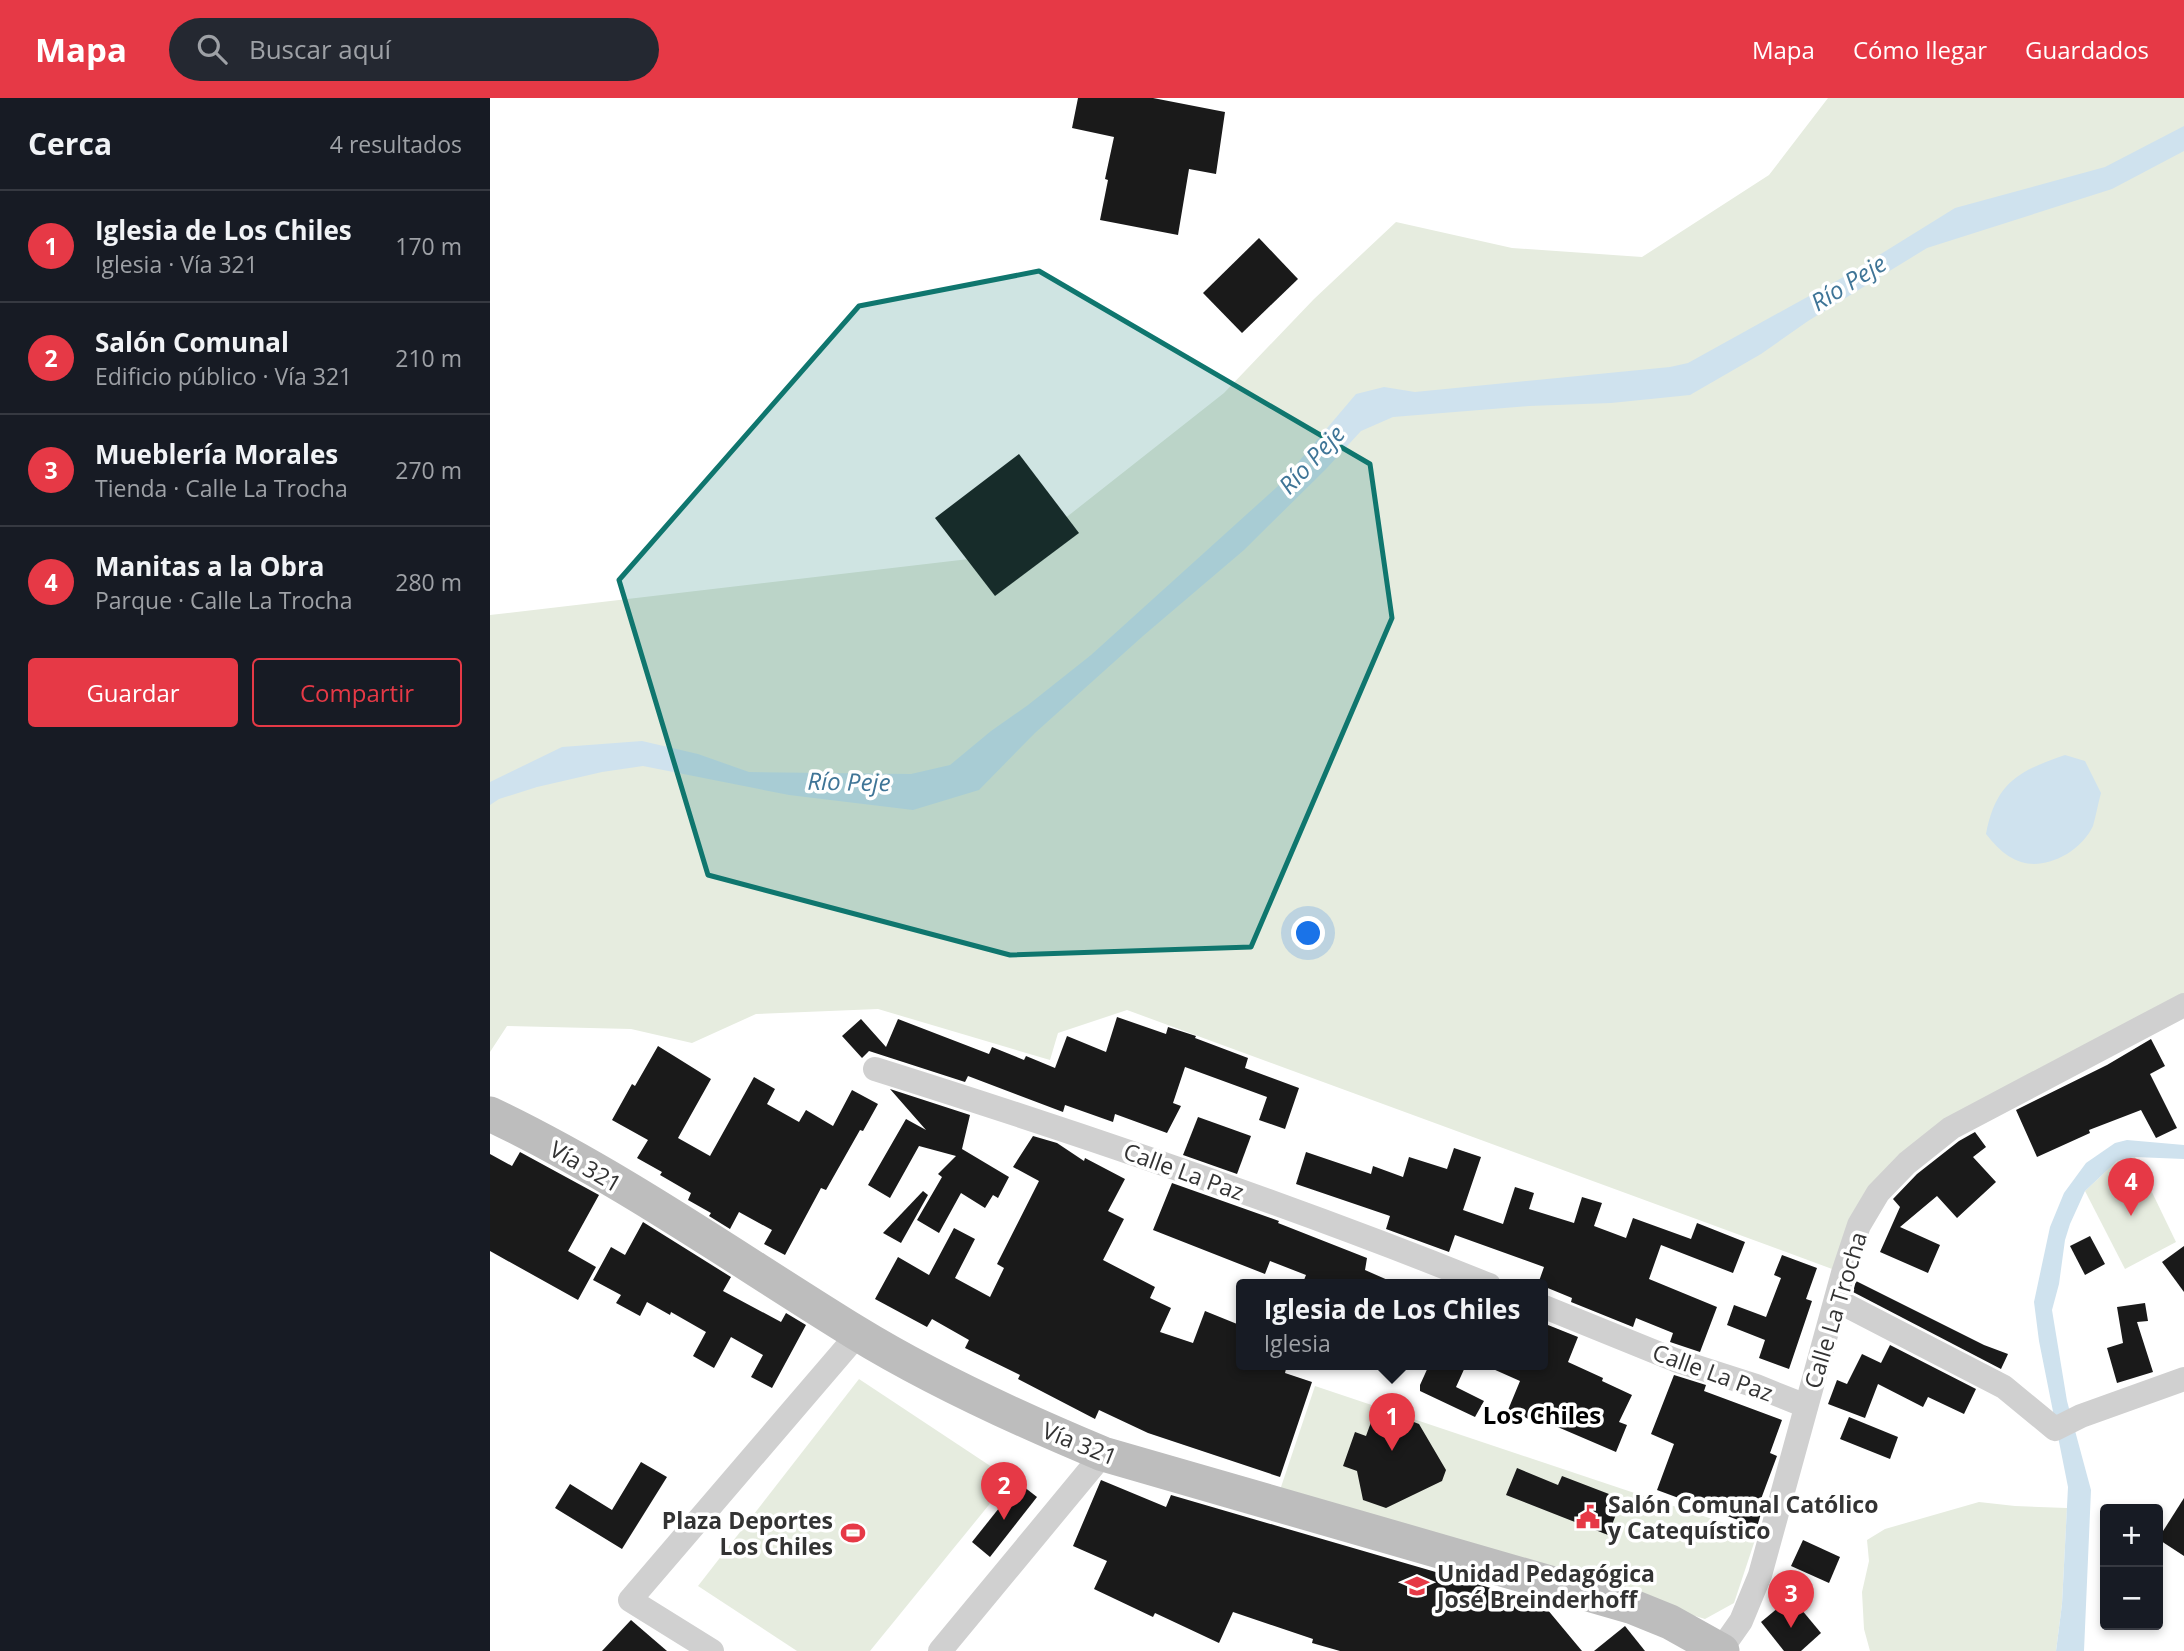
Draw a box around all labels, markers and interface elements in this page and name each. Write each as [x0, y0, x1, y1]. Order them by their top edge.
search box [169, 18, 659, 81]
text: Mapa [35, 27, 127, 72]
icon: search [193, 30, 231, 68]
text: Buscar aquí [249, 31, 391, 67]
text: Mapa [1752, 33, 1815, 66]
text: Cómo llegar [1853, 33, 1987, 66]
text: Guardados [2025, 33, 2149, 66]
text: Cerca [28, 123, 112, 164]
text: 4 resultados [330, 128, 462, 160]
text: Iglesia de Los Chiles [95, 212, 352, 248]
text: 1 [44, 230, 58, 262]
text: 170 m [395, 230, 462, 262]
water label: Río Peje [1804, 246, 1892, 318]
text: Iglesia · Vía 321 [95, 248, 258, 280]
text: Salón Comunal [95, 324, 289, 360]
text: 2 [44, 342, 58, 374]
text: 210 m [395, 342, 462, 374]
text: Edificio público · Vía 321 [95, 360, 352, 392]
water label: Río Peje [1271, 417, 1351, 501]
text: Mueblería Morales [95, 436, 338, 472]
text: 3 [44, 454, 58, 486]
text: 270 m [395, 454, 462, 486]
text: Tienda · Calle La Trocha [95, 472, 348, 504]
text: Manitas a la Obra [95, 548, 324, 584]
text: 4 [44, 566, 58, 598]
text: 280 m [395, 566, 462, 598]
text: Parque · Calle La Trocha [95, 584, 352, 616]
button: Guardar [28, 658, 238, 727]
button: Compartir [252, 658, 462, 727]
water label: Río Peje [807, 764, 891, 798]
your location [1291, 916, 1325, 950]
street label: Vía 321 [544, 1133, 628, 1199]
street label: Calle La Paz [1119, 1134, 1249, 1208]
pin: 4 [2108, 1158, 2154, 1216]
street label: Calle La Trocha [1796, 1228, 1874, 1392]
popup [1236, 1279, 1548, 1370]
text: Iglesia de Los Chiles [1264, 1291, 1520, 1327]
text: Iglesia [1264, 1327, 1331, 1359]
street label: Calle La Paz [1648, 1335, 1778, 1409]
pin: 1 [1369, 1393, 1415, 1451]
district label: Los Chiles [1483, 1398, 1601, 1431]
street label: Vía 321 [1038, 1414, 1122, 1472]
pin: 2 [981, 1462, 1027, 1520]
place label: Salón Comunal Católico y Catequístico [1608, 1488, 1878, 1546]
public building icon: Salón Comunal Católico y Catequístico [1574, 1503, 1602, 1531]
place label: Plaza Deportes Los Chiles [662, 1504, 833, 1562]
map controls [2100, 1504, 2163, 1630]
button: + [2100, 1504, 2163, 1567]
sports icon: Plaza Deportes Los Chiles [839, 1519, 867, 1547]
place label: Unidad Pedagógica José Breinderhoff [1435, 1557, 1655, 1615]
button: − [2100, 1567, 2163, 1630]
pin: 3 [1768, 1570, 1814, 1628]
school or university icon: Unidad Pedagógica José Breinderhoff [1403, 1572, 1431, 1600]

